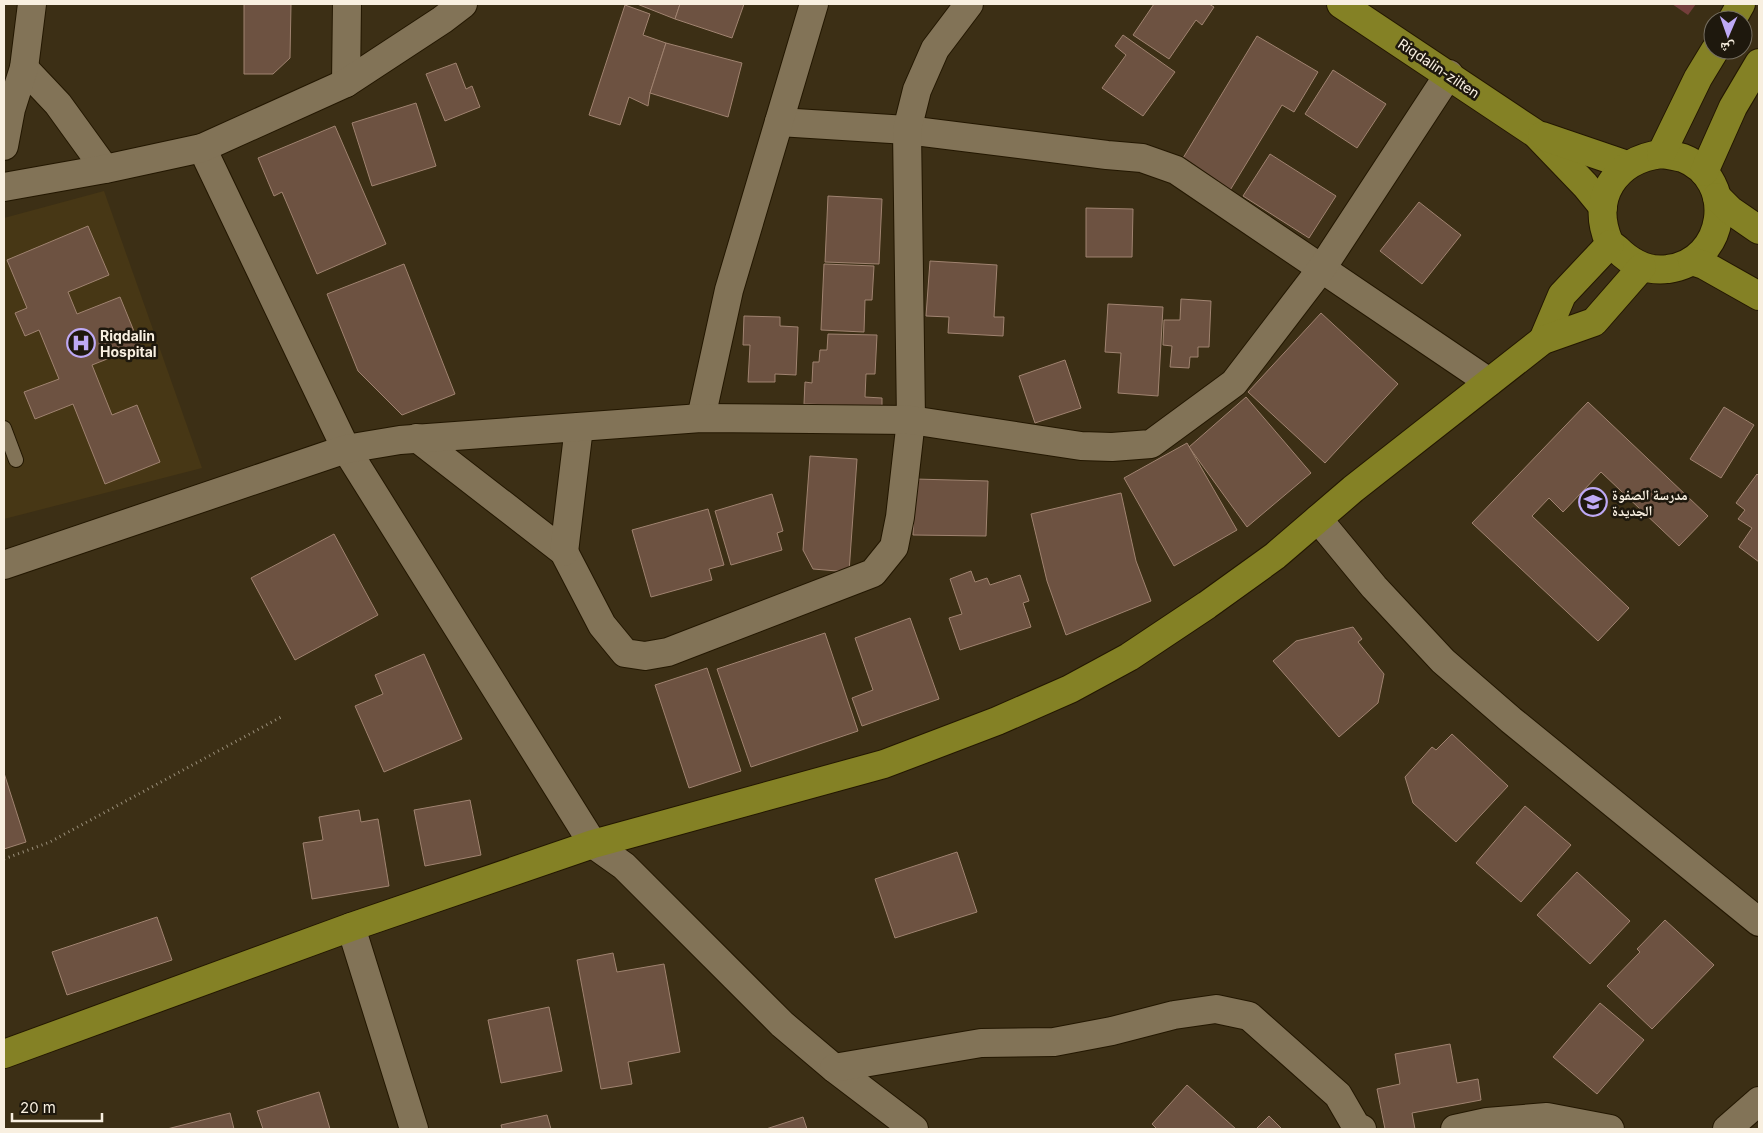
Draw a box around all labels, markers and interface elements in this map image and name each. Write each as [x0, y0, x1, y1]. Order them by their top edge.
north arrow [1703, 10, 1753, 60]
street label: Riqdalin-zilten [1395, 35, 1483, 101]
text: ش [1720, 39, 1735, 57]
place label: Riqdalin Hospital [100, 327, 157, 360]
hospital icon: Riqdalin Hospital [66, 328, 96, 358]
place label: مدرسة الصفوة الجديدة [1612, 486, 1688, 519]
school or university icon: مدرسة الصفوة الجديدة [1578, 487, 1608, 517]
scale bar [12, 1090, 102, 1122]
text: 20 m [20, 1098, 56, 1117]

